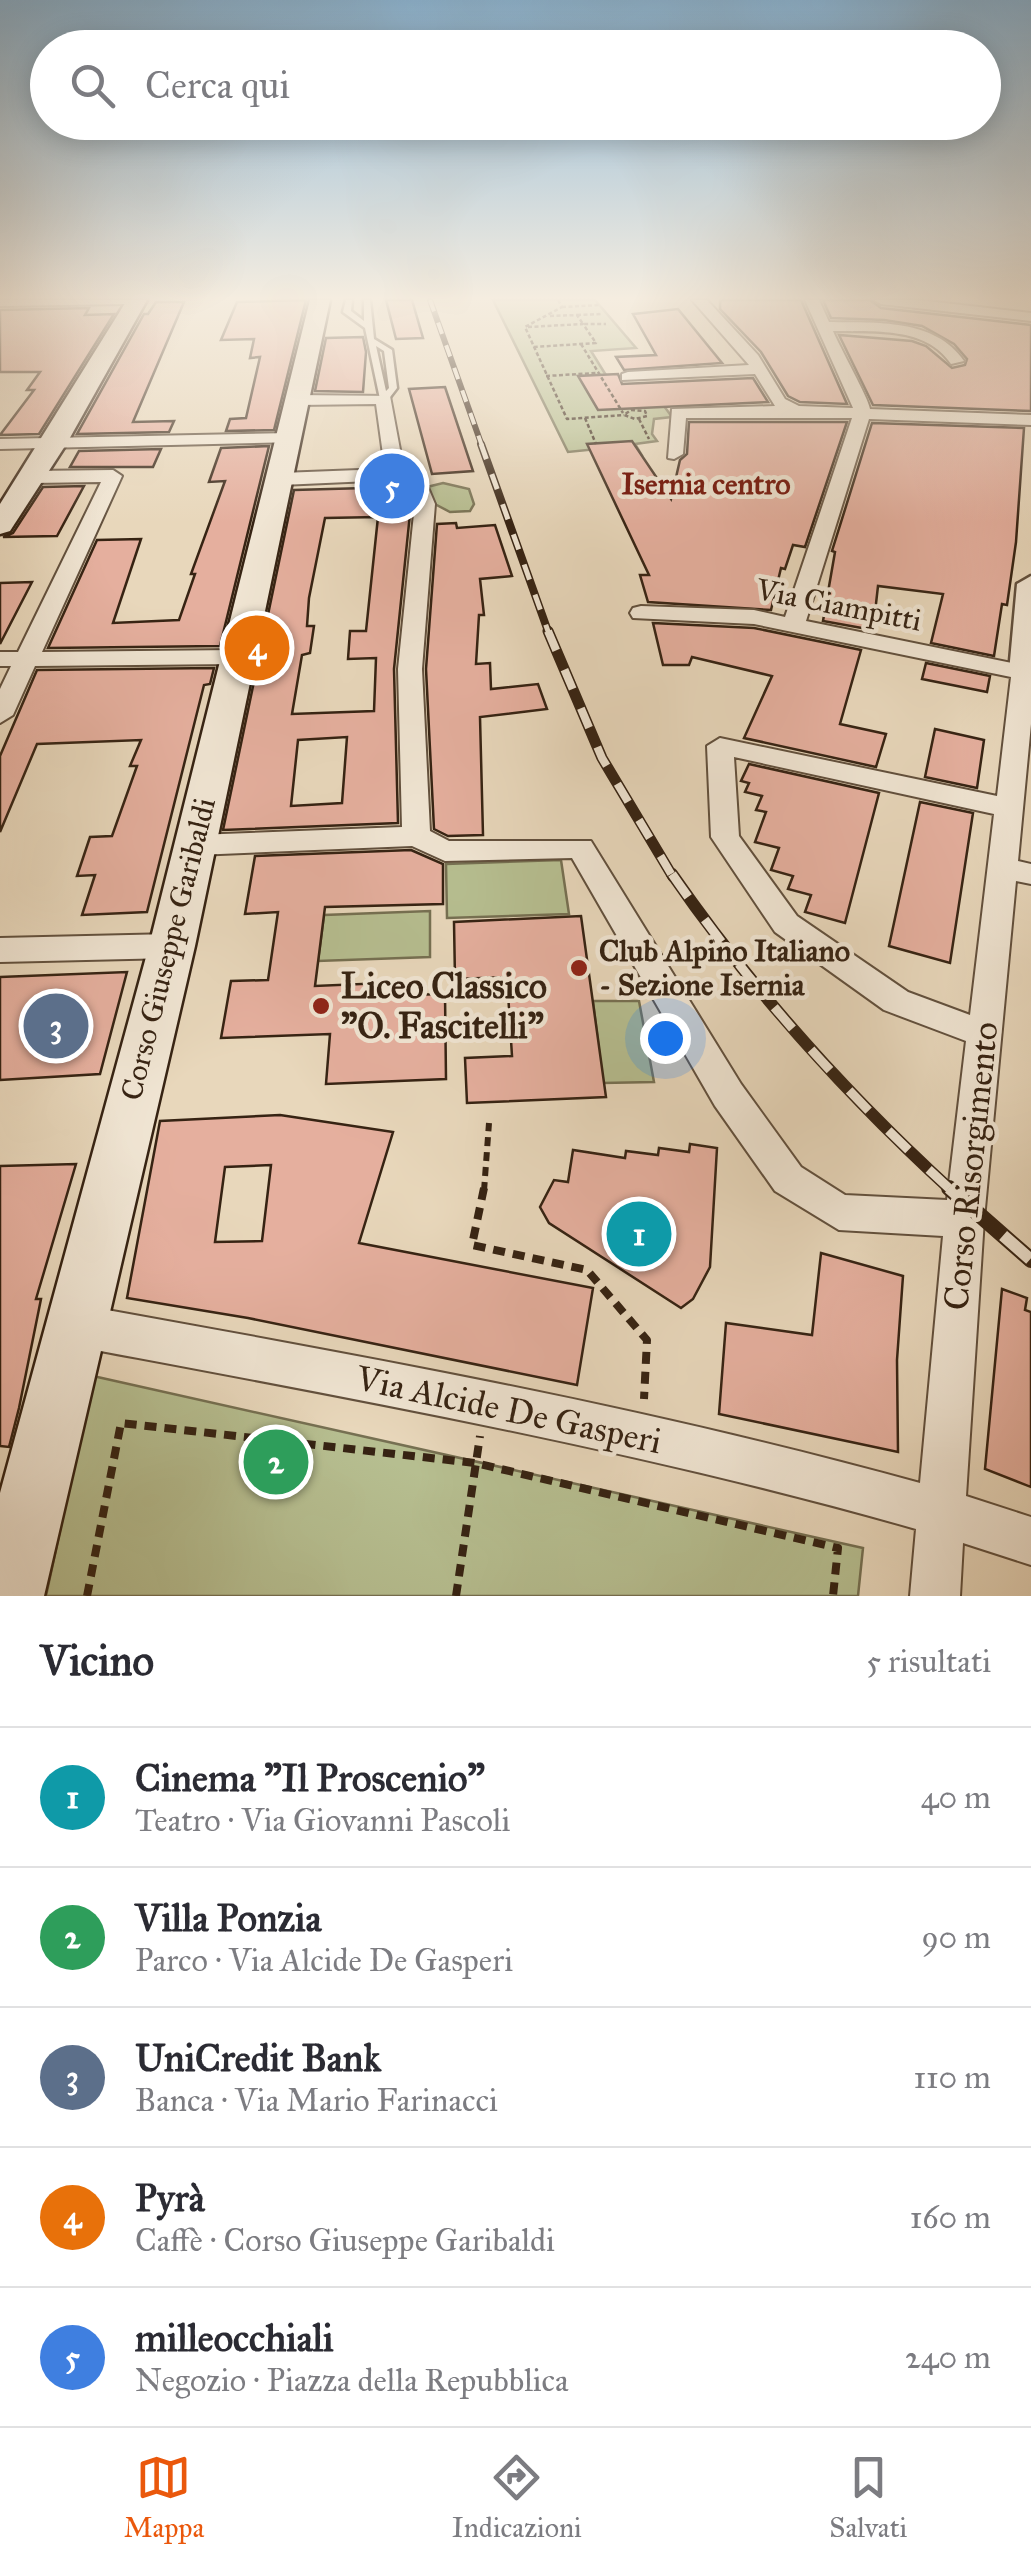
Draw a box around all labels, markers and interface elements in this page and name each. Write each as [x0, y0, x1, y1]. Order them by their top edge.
search box [30, 30, 1001, 140]
icon: search [65, 58, 120, 113]
text: Cerca qui [145, 62, 290, 108]
pin: 5 [360, 448, 424, 524]
district label: Isernia centro [621, 466, 791, 502]
street label: Via Ciampitti [752, 571, 925, 639]
pin: 4 [224, 610, 290, 686]
street label: Corso Giuseppe Garibaldi [113, 794, 223, 1104]
place label: Club Alpino Italiano - Sezione Isernia [599, 933, 850, 1003]
marker: Club Alpino Italiano - Sezione Isernia [568, 957, 590, 979]
place label: Liceo Classico "O. Fascitelli" [341, 965, 547, 1048]
pin: 3 [23, 988, 88, 1064]
marker: Liceo Classico "O. Fascitelli" [310, 995, 332, 1017]
your location [640, 1013, 691, 1064]
street label: Corso Risorgimento [934, 1020, 1008, 1312]
pin: 1 [606, 1196, 672, 1272]
street label: Via Alcide De Gasperi [352, 1356, 666, 1463]
pin: 2 [244, 1424, 308, 1500]
text: Vicino [40, 1635, 154, 1687]
text: 5 risultati [866, 1642, 991, 1681]
text: Cinema "Il Proscenio" [135, 1755, 485, 1801]
text: 1 [66, 1778, 79, 1817]
text: 40 m [921, 1778, 991, 1817]
text: Teatro · Via Giovanni Pascoli [135, 1801, 510, 1840]
text: Villa Ponzia [135, 1895, 322, 1941]
text: 2 [65, 1918, 80, 1957]
text: 90 m [921, 1918, 991, 1957]
text: Parco · Via Alcide De Gasperi [135, 1941, 513, 1980]
text: UniCredit Bank [135, 2035, 381, 2081]
text: 3 [66, 2058, 79, 2097]
text: 110 m [913, 2058, 991, 2097]
text: Banca · Via Mario Farinacci [135, 2081, 498, 2120]
text: Pyrà [135, 2175, 205, 2221]
text: 4 [64, 2198, 81, 2237]
text: 160 m [910, 2198, 991, 2237]
text: Caffè · Corso Giuseppe Garibaldi [135, 2221, 555, 2260]
text: milleocchiali [135, 2315, 333, 2361]
text: 5 [65, 2338, 80, 2377]
text: 240 m [905, 2338, 991, 2377]
text: Negozio · Piazza della Repubblica [135, 2361, 569, 2400]
tab: Mappa [124, 2450, 204, 2545]
tab: Indicazioni [452, 2450, 582, 2545]
tab: Salvati [829, 2450, 907, 2545]

